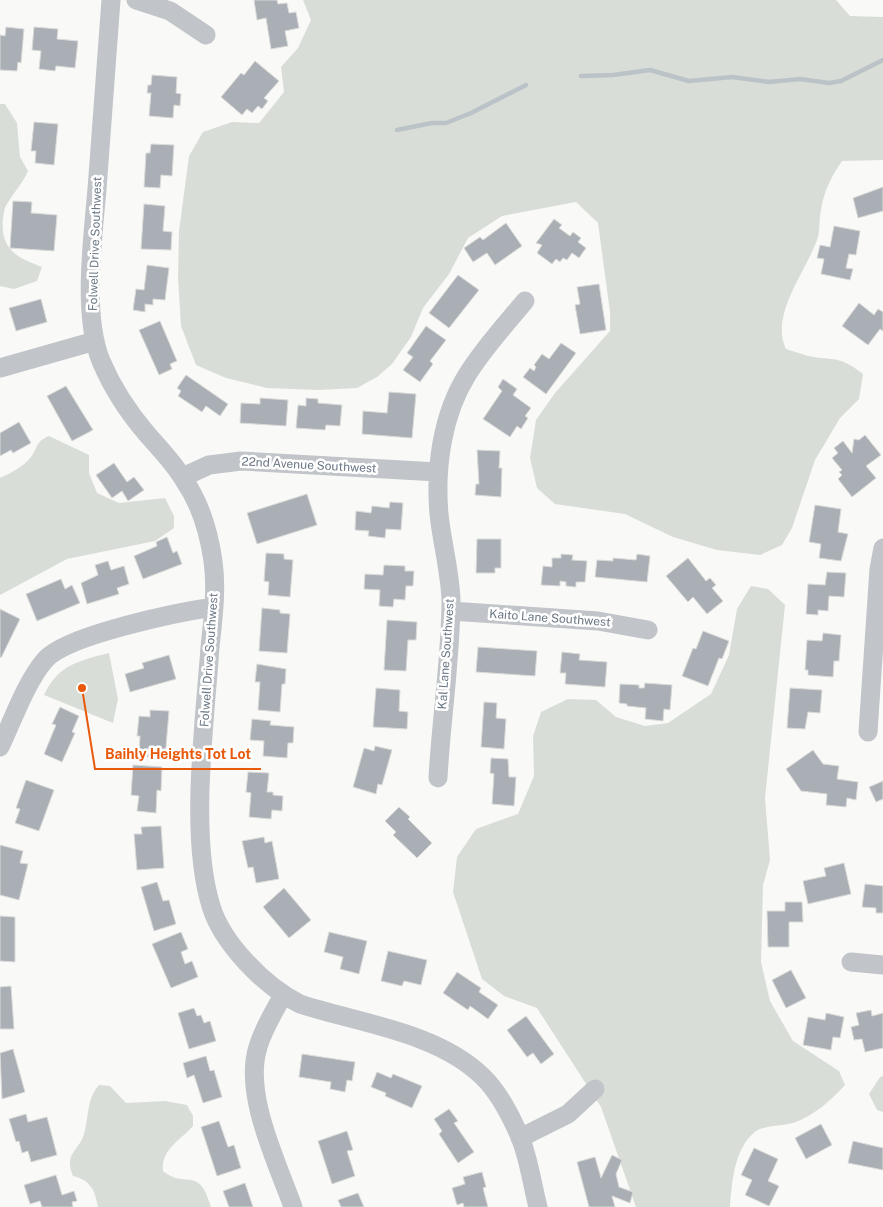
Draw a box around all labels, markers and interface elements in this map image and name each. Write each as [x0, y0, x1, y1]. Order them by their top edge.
street label: Folwell Drive Southwest [86, 176, 104, 311]
street label: 22nd Avenue Southwest [241, 454, 377, 476]
street label: Folwell Drive Southwest [197, 592, 221, 728]
street label: Kal Lane Southwest [435, 598, 457, 710]
street label: Kaito Lane Southwest [489, 607, 611, 629]
callout: Baihly Heights Tot Lot [95, 740, 261, 769]
text: Baihly Heights Tot Lot [105, 746, 251, 762]

